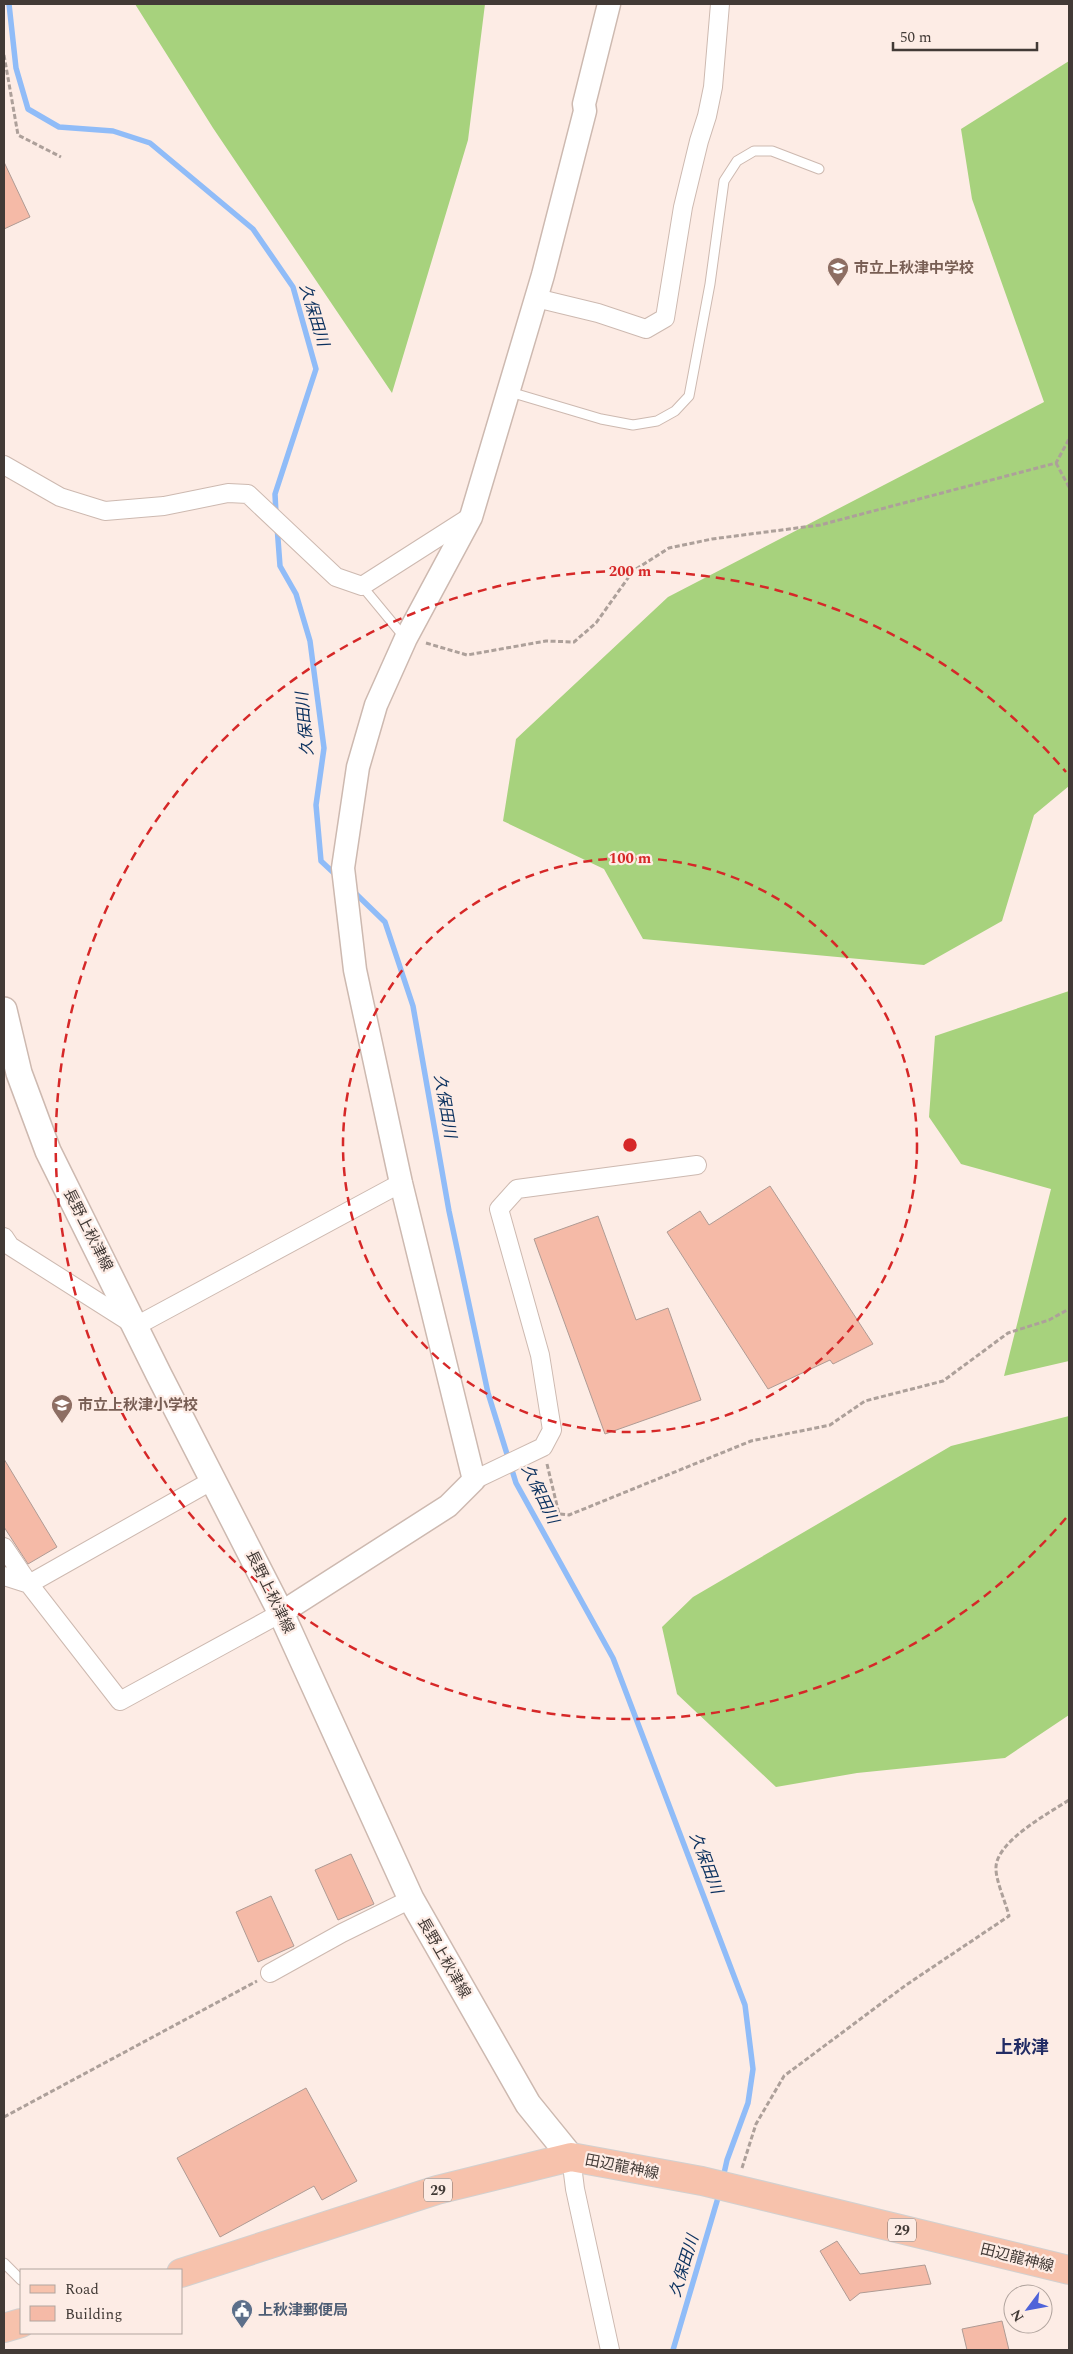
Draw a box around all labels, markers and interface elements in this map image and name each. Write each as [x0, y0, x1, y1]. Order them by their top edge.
scale bar [893, 20, 1037, 52]
text: 50 m [900, 26, 932, 49]
school or university icon: 市立上秋津中学校 [826, 256, 850, 287]
place label: 市立上秋津中学校 [854, 257, 974, 280]
water label: 久保田川 [293, 281, 335, 351]
text: 200 m [609, 560, 652, 583]
water label: 久保田川 [290, 689, 320, 757]
text: 100 m [609, 847, 652, 870]
water label: 久保田川 [428, 1072, 463, 1142]
centre of rings [621, 1136, 639, 1154]
street label: 長野上秋津線 [57, 1185, 119, 1275]
school or university icon: 市立上秋津小学校 [50, 1393, 74, 1424]
place label: 市立上秋津小学校 [78, 1394, 198, 1417]
water label: 久保田川 [515, 1460, 566, 1530]
street label: 長野上秋津線 [240, 1547, 300, 1637]
water label: 久保田川 [683, 1829, 729, 1899]
street label: 長野上秋津線 [412, 1913, 476, 2003]
district label: 上秋津 [995, 2034, 1049, 2061]
street label: 田辺龍神線 [583, 2149, 661, 2185]
road number: 29 [424, 2178, 452, 2202]
road number: 29 [888, 2218, 916, 2242]
water label: 久保田川 [663, 2230, 705, 2300]
street label: 田辺龍神線 [978, 2238, 1056, 2278]
legend [20, 2269, 182, 2334]
text: Road [65, 2278, 99, 2301]
north arrow [1003, 2284, 1053, 2334]
public building icon: 上秋津郵便局 [230, 2298, 254, 2329]
place label: 上秋津郵便局 [258, 2299, 348, 2322]
text: Building [65, 2303, 122, 2326]
text: N [1005, 2305, 1029, 2326]

